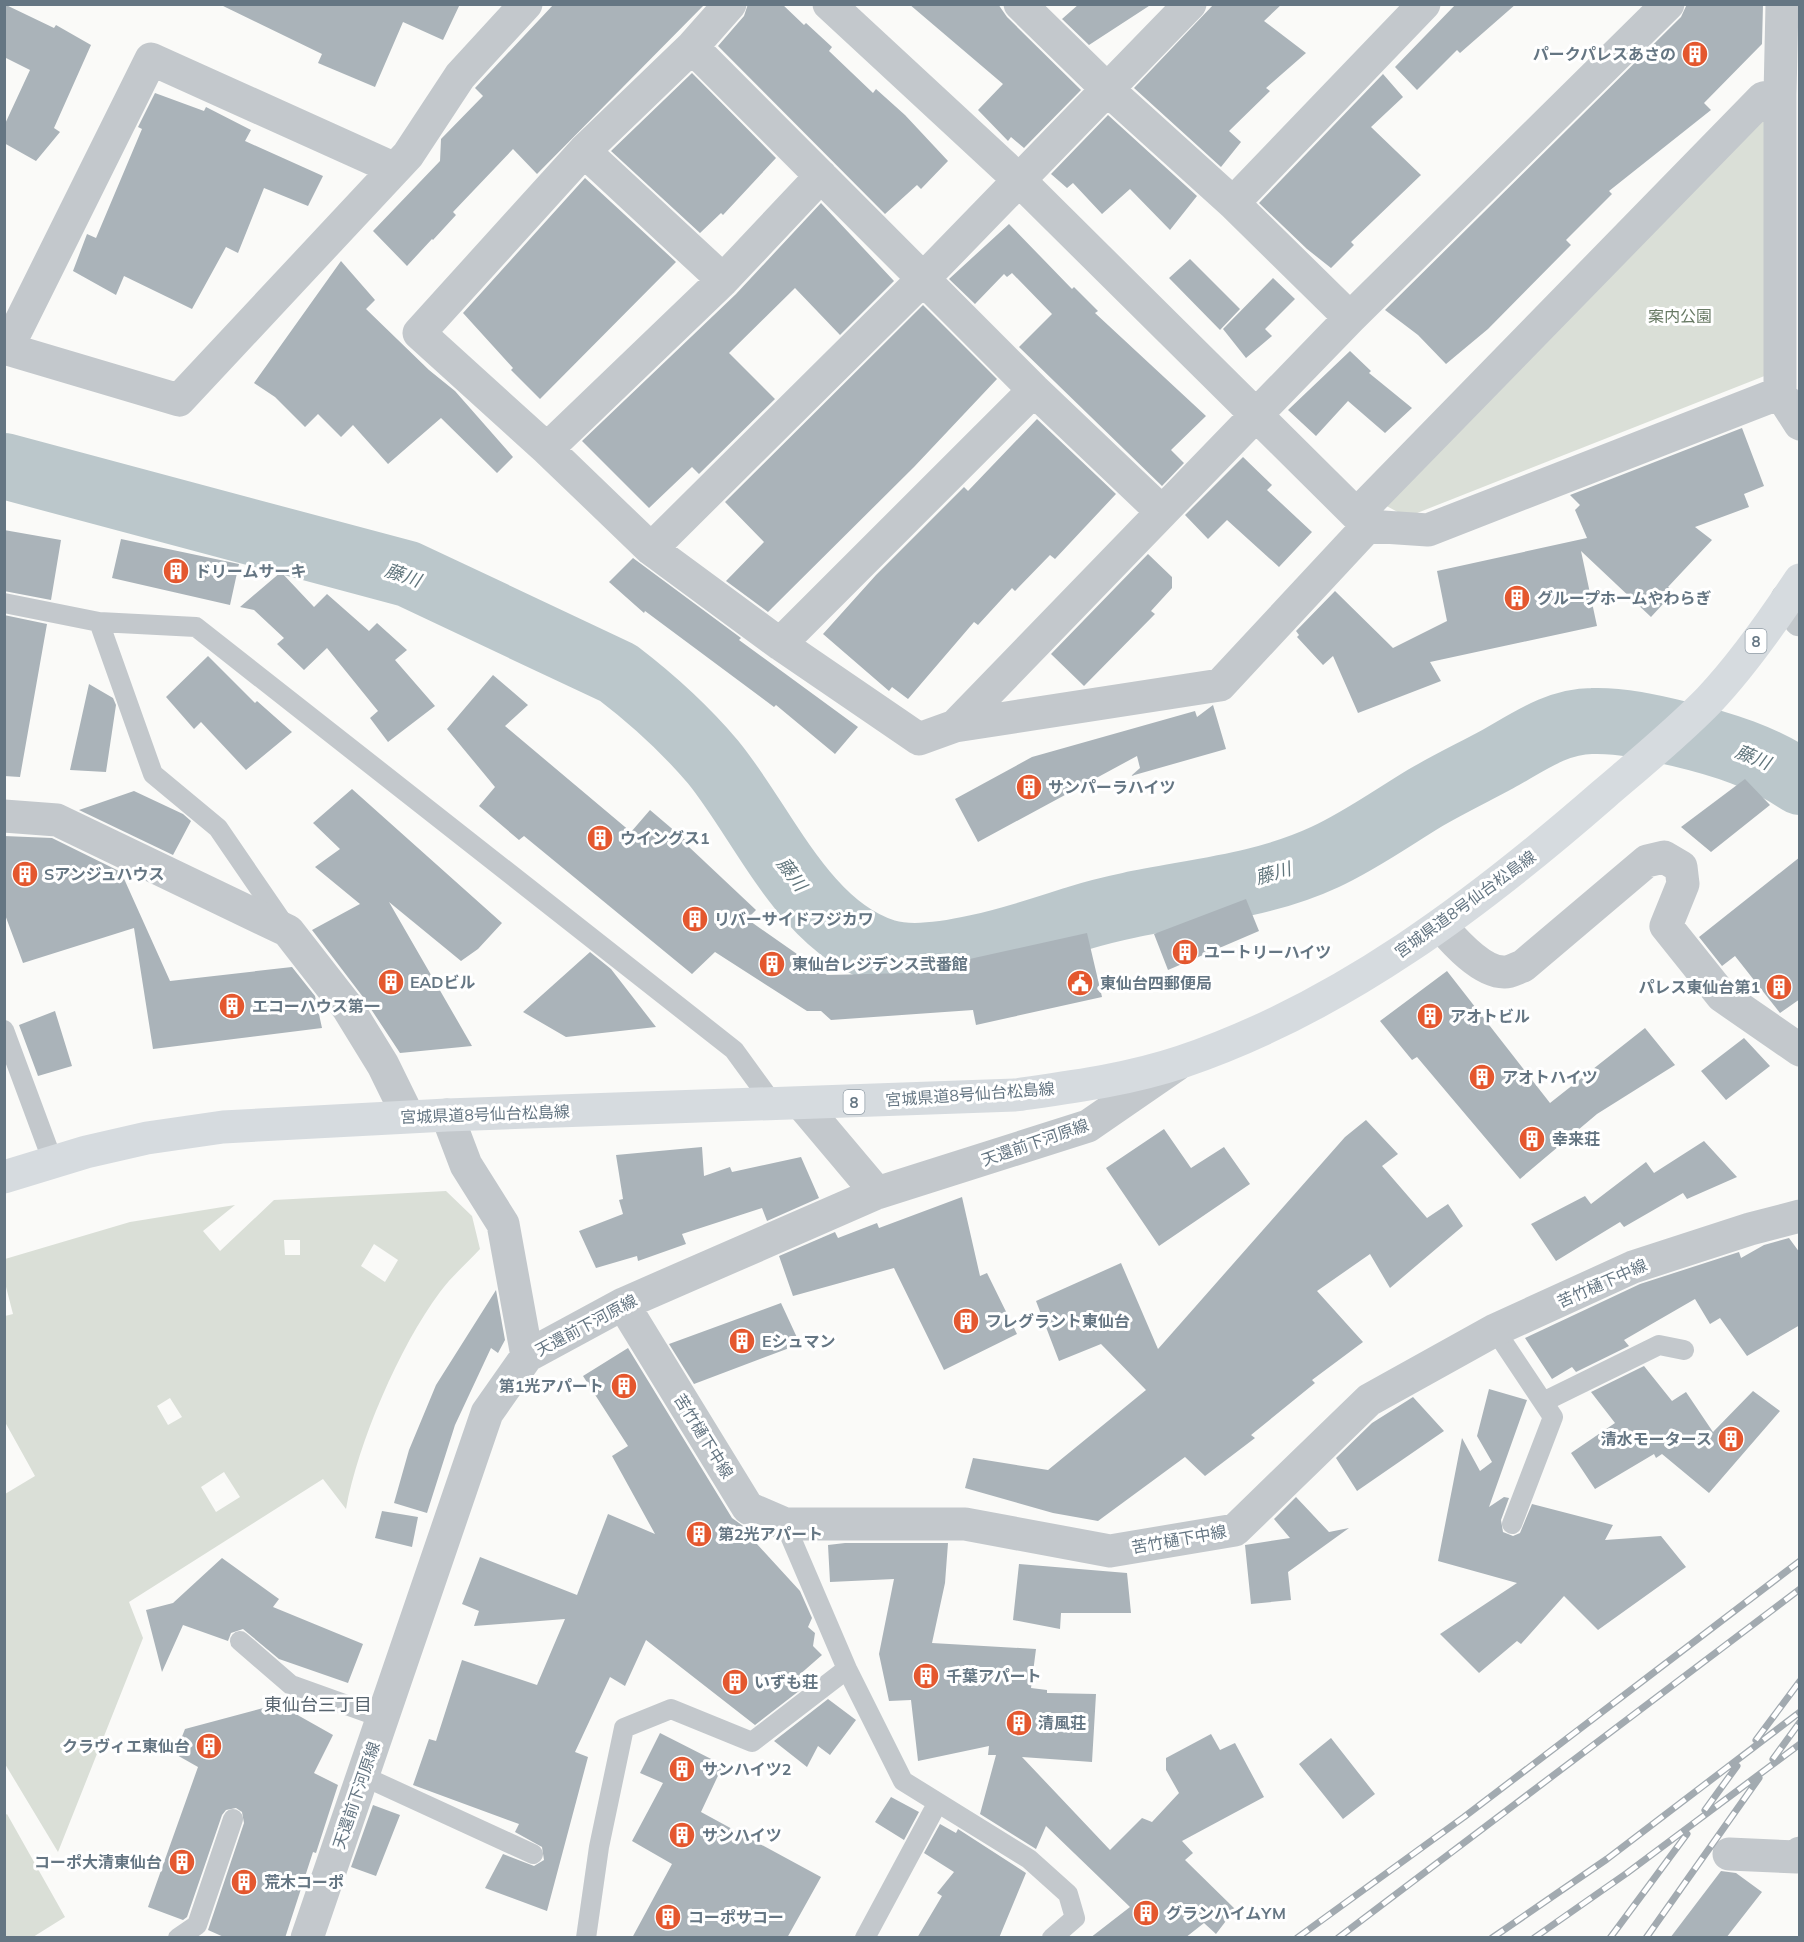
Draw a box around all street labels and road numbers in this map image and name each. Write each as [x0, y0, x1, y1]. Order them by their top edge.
road number: 8 [1746, 629, 1766, 653]
street label: 宮城県道8号仙台松島線 [1391, 846, 1539, 962]
street label: 宮城県道8号仙台松島線 [885, 1078, 1055, 1110]
road number: 8 [844, 1090, 864, 1114]
street label: 宮城県道8号仙台松島線 [400, 1101, 570, 1127]
street label: 天還前下河原線 [979, 1114, 1091, 1170]
street label: 苦竹樋下中線 [1554, 1254, 1650, 1312]
street label: 天還前下河原線 [532, 1290, 640, 1360]
street label: 苦竹樋下中線 [670, 1390, 738, 1482]
street label: 苦竹樋下中線 [1130, 1521, 1228, 1557]
street label: 天還前下河原線 [328, 1739, 384, 1851]

